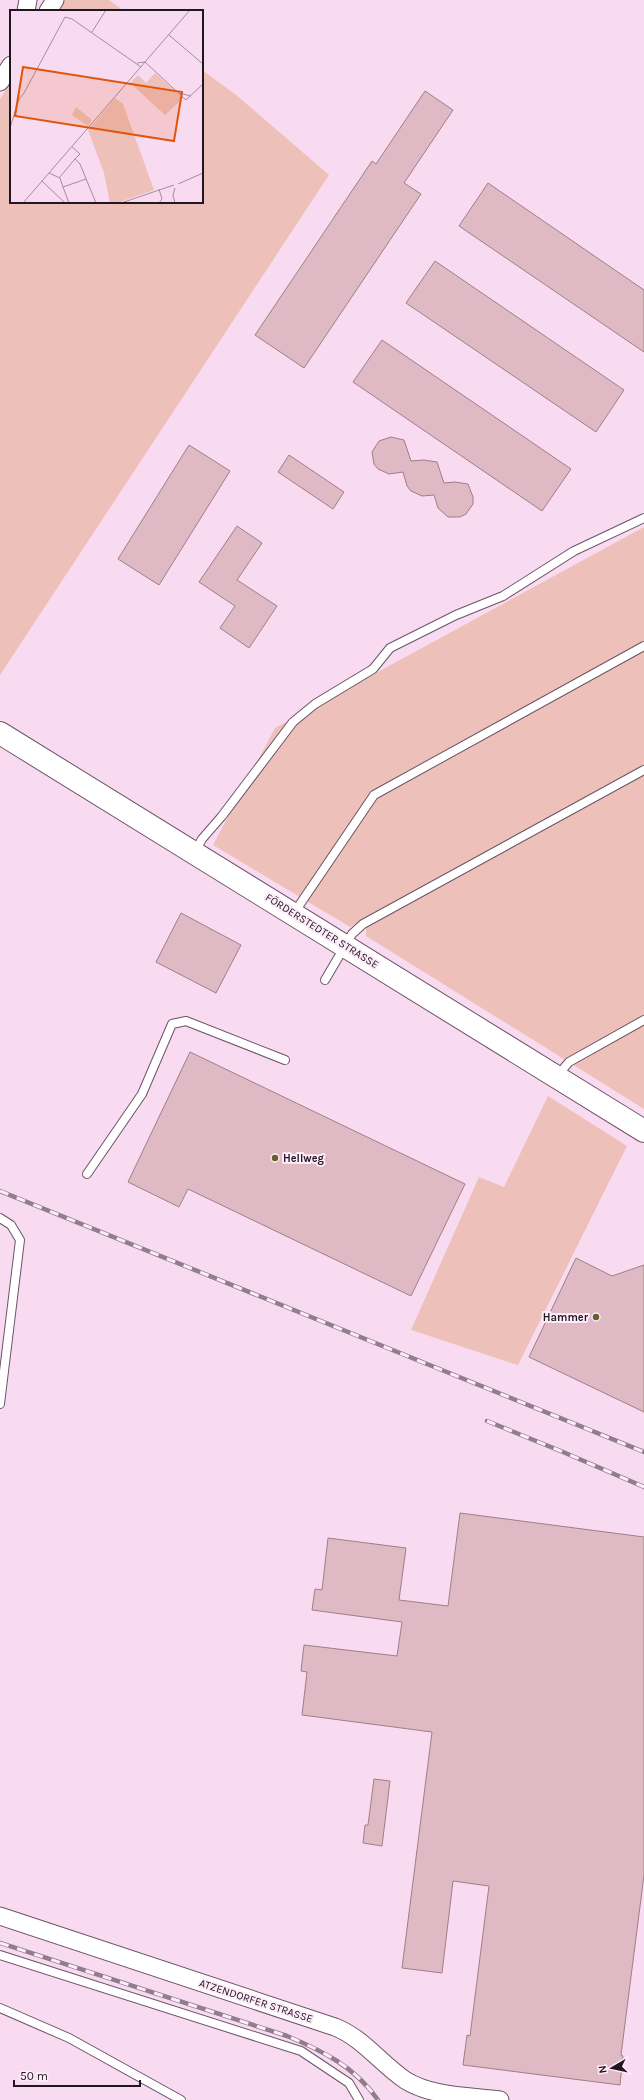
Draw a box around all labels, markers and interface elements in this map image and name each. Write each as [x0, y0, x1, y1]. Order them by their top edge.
inset map [10, 10, 203, 203]
street label: FÖRDERSTEDTER STRASSE [263, 890, 382, 971]
place label: Hellweg [283, 1152, 324, 1165]
marker: Hellweg [270, 1153, 280, 1163]
place label: Hammer [543, 1311, 589, 1324]
marker: Hammer [591, 1312, 601, 1322]
street label: ATZENDORFER STRASSE [198, 1976, 314, 2026]
north arrow [592, 2048, 632, 2088]
scale bar [14, 2062, 140, 2088]
text: N [596, 2065, 610, 2074]
text: 50 m [20, 2069, 48, 2083]

